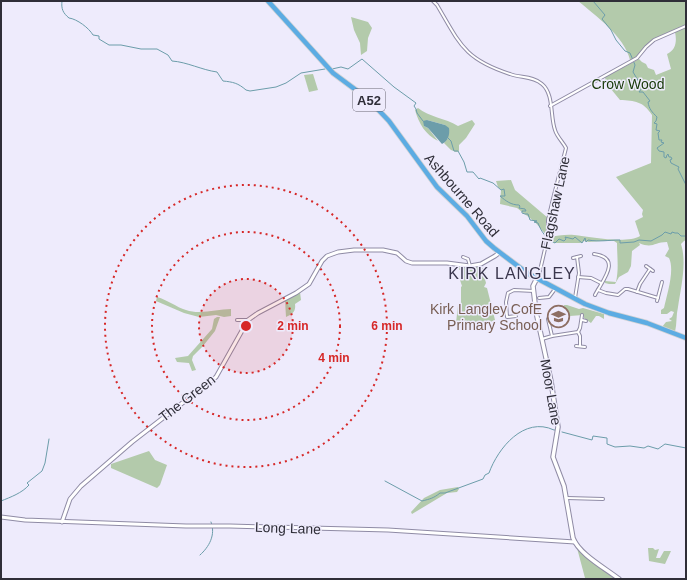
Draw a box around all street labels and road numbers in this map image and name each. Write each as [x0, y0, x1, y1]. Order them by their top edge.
road number: A52 [353, 89, 385, 111]
street label: Ashbourne Road [421, 150, 503, 240]
street label: Flagshaw Lane [537, 155, 573, 251]
street label: Moor Lane [537, 358, 565, 427]
street label: The Green [156, 371, 218, 425]
street label: Long Lane [255, 519, 322, 537]

